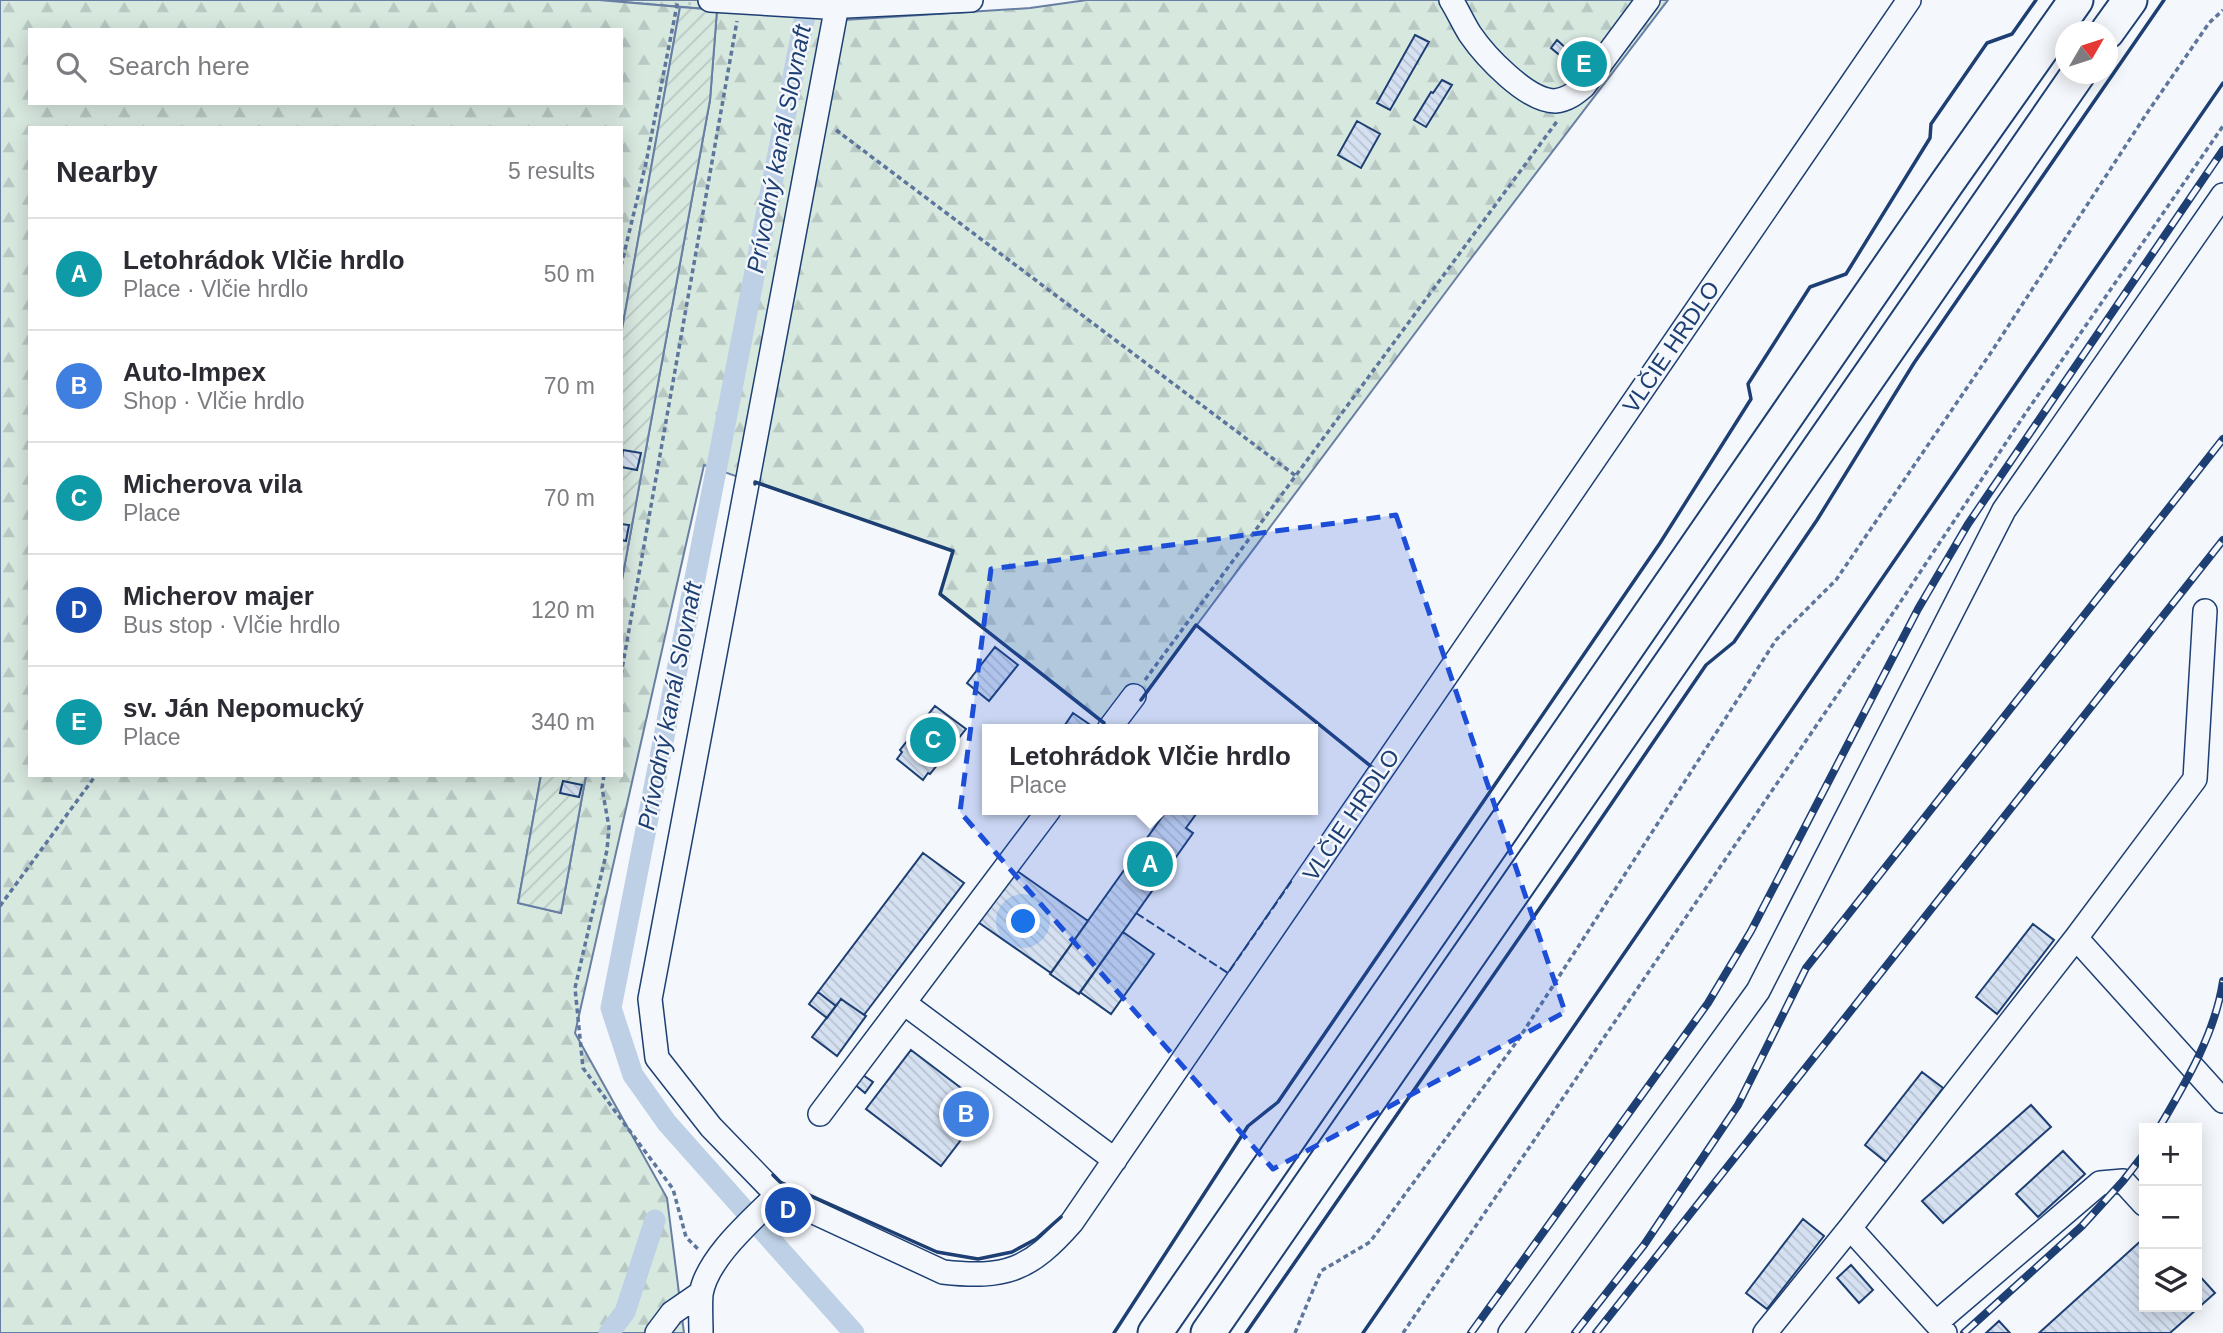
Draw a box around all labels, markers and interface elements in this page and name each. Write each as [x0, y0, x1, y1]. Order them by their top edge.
water label: Prívodný kanál Slovnaft [741, 21, 816, 275]
north arrow [2055, 21, 2118, 84]
search box [28, 28, 623, 105]
pin: E [1561, 38, 1607, 90]
icon: search [52, 48, 90, 86]
text: Search here [108, 51, 250, 81]
text: Nearby [56, 155, 158, 188]
text: 5 results [508, 158, 595, 184]
text: Letohrádok Vlčie hrdlo [123, 245, 405, 275]
text: A [71, 261, 87, 287]
text: 50 m [544, 261, 595, 287]
text: Place · Vlčie hrdlo [123, 276, 308, 302]
street label: VLČIE HRDLO [1617, 276, 1725, 418]
text: Auto-Impex [123, 357, 266, 387]
text: B [71, 373, 87, 399]
text: 70 m [544, 373, 595, 399]
text: Shop · Vlčie hrdlo [123, 388, 305, 414]
text: Micherova vila [123, 469, 302, 499]
text: C [71, 485, 87, 511]
text: 70 m [544, 485, 595, 511]
text: Place [123, 500, 181, 526]
water label: Prívodný kanál Slovnaft [632, 578, 707, 832]
text: Micherov majer [123, 581, 314, 611]
text: D [71, 597, 87, 623]
text: 120 m [531, 597, 595, 623]
text: Bus stop · Vlčie hrdlo [123, 612, 340, 638]
text: sv. Ján Nepomucký [123, 693, 364, 723]
text: E [71, 709, 87, 735]
text: 340 m [531, 709, 595, 735]
pin: C [910, 714, 956, 766]
text: Place [123, 724, 181, 750]
popup [982, 724, 1318, 815]
text: Letohrádok Vlčie hrdlo [1009, 741, 1291, 771]
street label: VLČIE HRDLO [1297, 744, 1405, 886]
text: Place [1009, 772, 1067, 798]
pin: A [1127, 838, 1173, 890]
your location [1006, 904, 1040, 938]
pin: B [943, 1088, 989, 1140]
map controls [2139, 1123, 2202, 1312]
button: + [2139, 1123, 2202, 1186]
pin: D [765, 1184, 811, 1236]
button: − [2139, 1186, 2202, 1249]
button: layers [2139, 1249, 2202, 1312]

